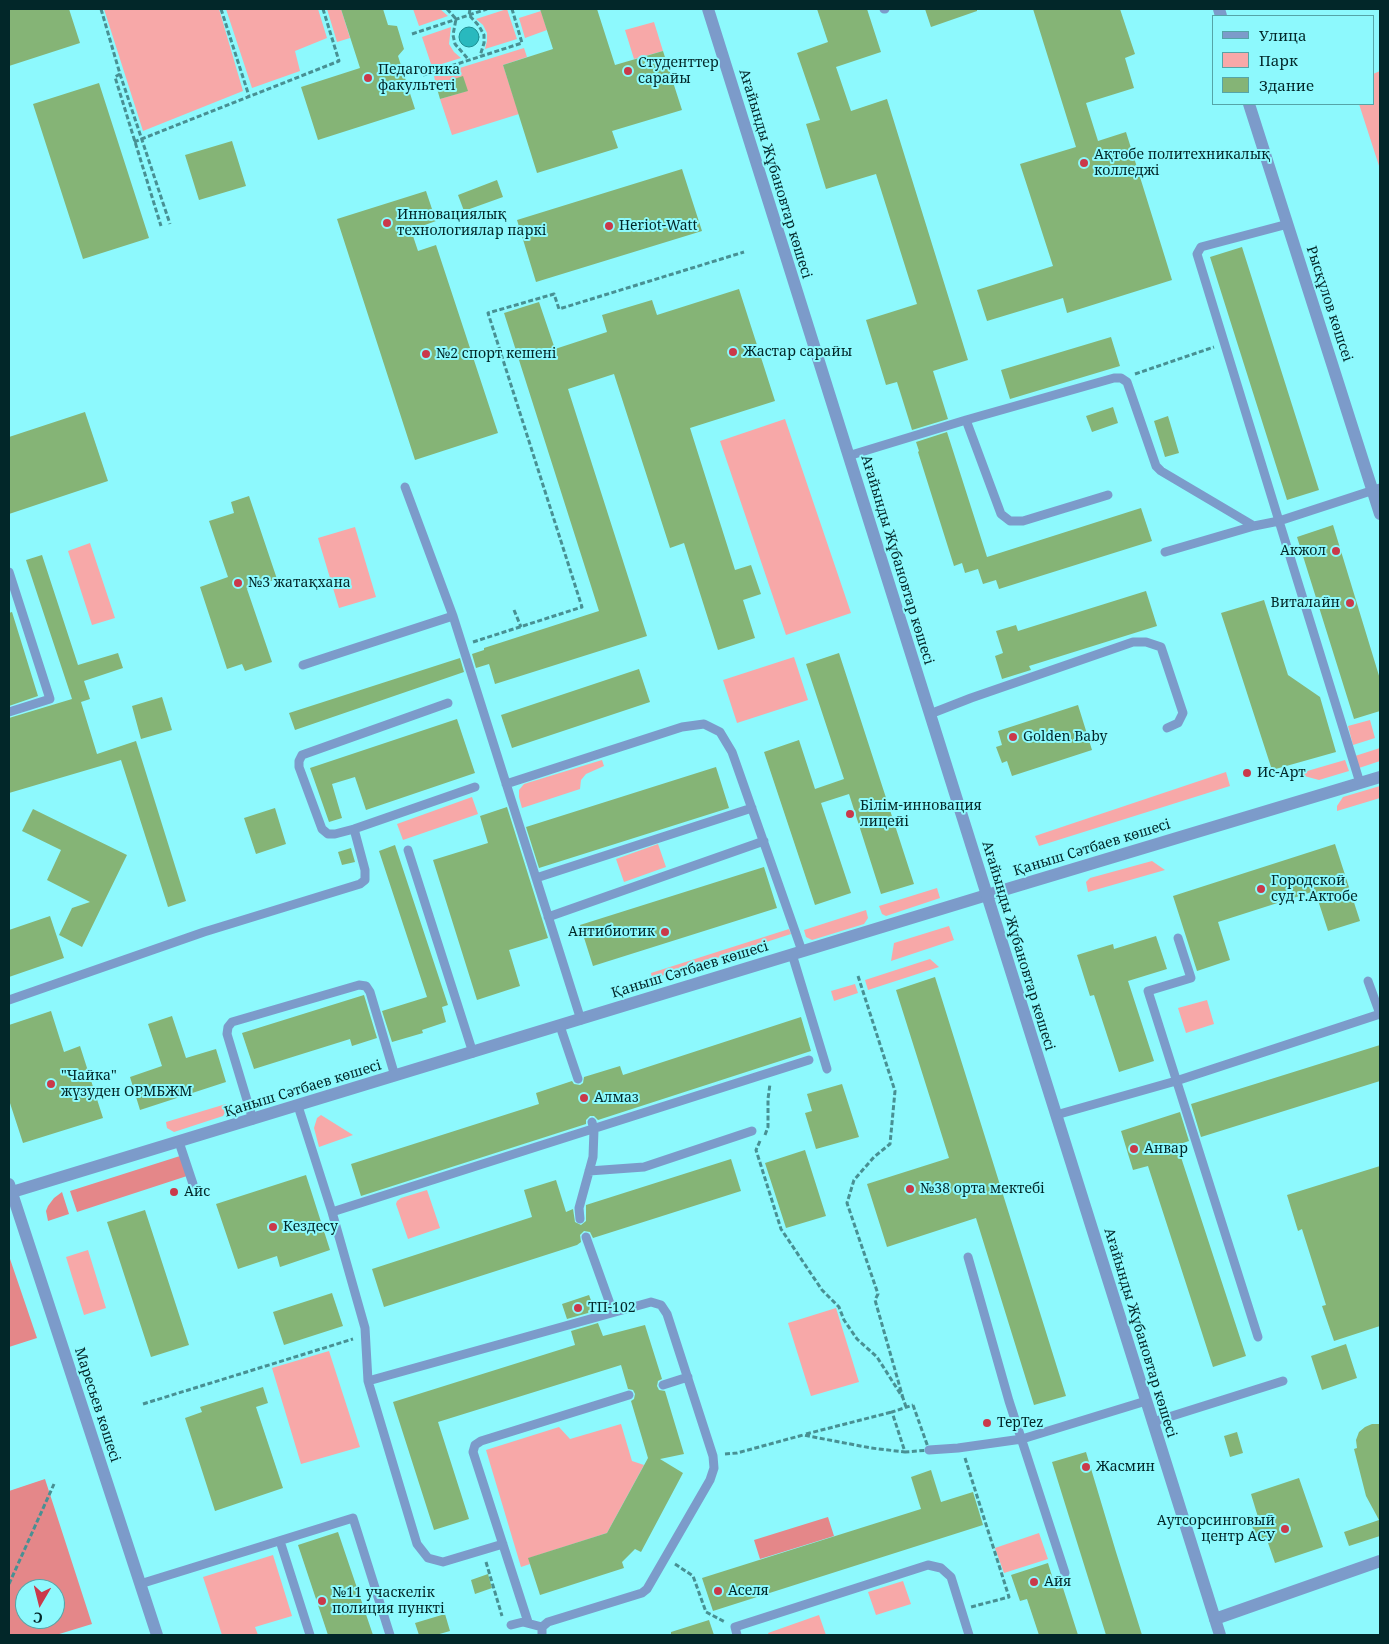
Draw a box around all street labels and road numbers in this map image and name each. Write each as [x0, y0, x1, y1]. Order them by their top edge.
street label: Ағайынды Жұбановтар көшесі [735, 67, 815, 281]
street label: Рысқұлов көшсеі [1302, 244, 1356, 364]
street label: Ағайынды Жұбановтар көшесі [857, 453, 937, 667]
street label: Қаныш Сәтбаев көшесі [1011, 816, 1173, 880]
street label: Ағайынды Жұбановтар көшесі [978, 839, 1058, 1053]
street label: Қаныш Сәтбаев көшесі [609, 938, 771, 1002]
street label: Қаныш Сәтбаев көшесі [222, 1057, 384, 1121]
street label: Ағайынды Жұбановтар көшесі [1100, 1226, 1180, 1440]
street label: Маресьев көшесі [71, 1345, 123, 1465]

